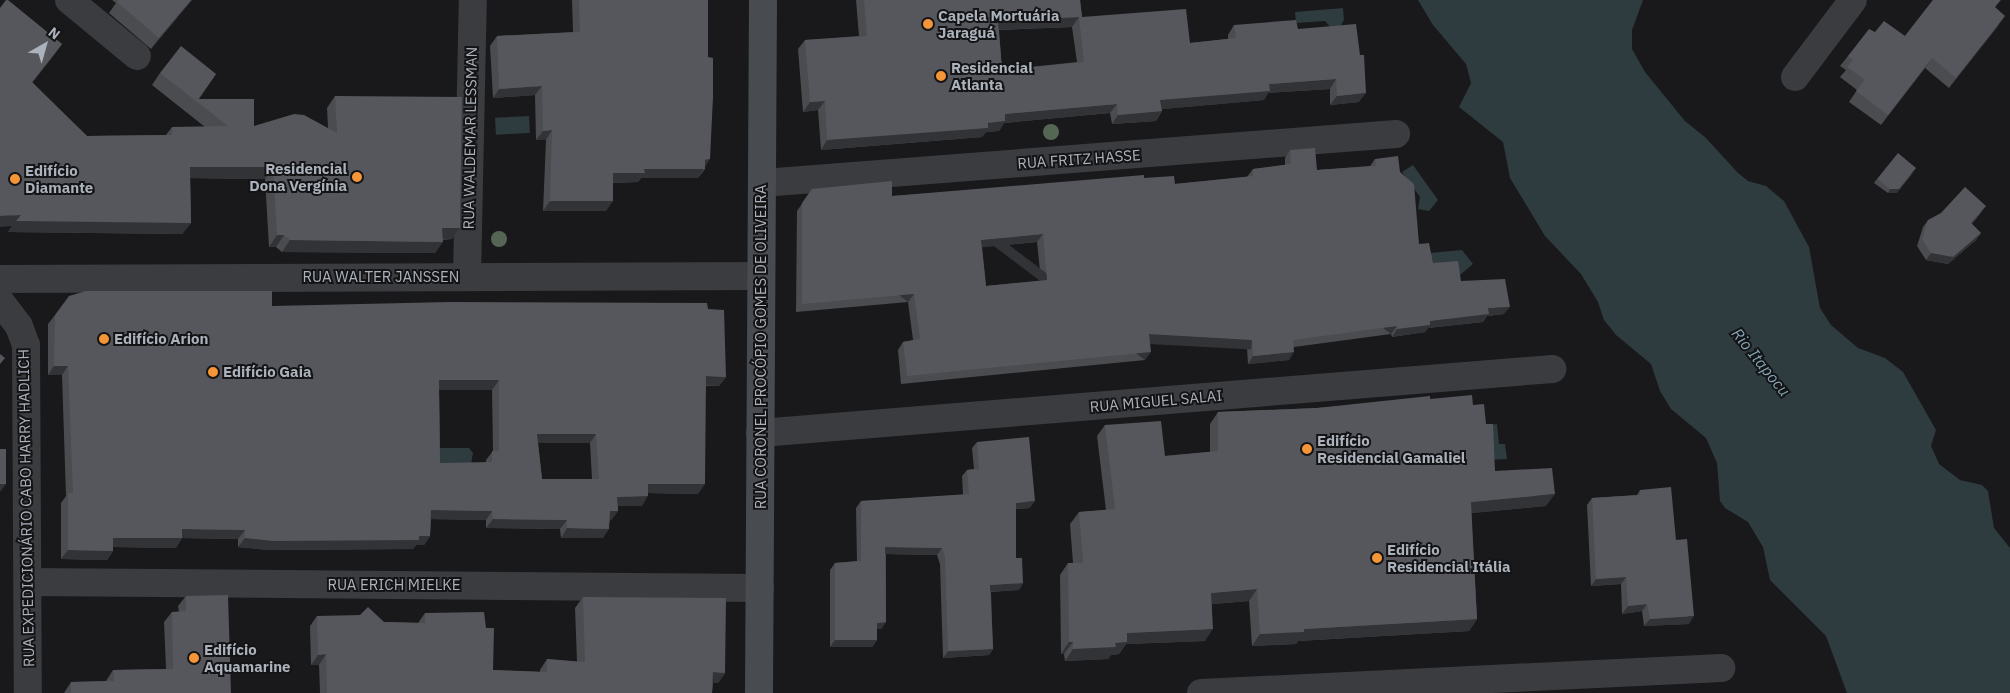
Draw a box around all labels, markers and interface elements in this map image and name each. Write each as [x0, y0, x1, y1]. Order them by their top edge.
place label: Capela Mortuária Jaraguá [938, 6, 1059, 41]
marker: Capela Mortuária Jaraguá [922, 18, 934, 30]
north arrow [20, 20, 70, 70]
text: N [45, 23, 64, 43]
street label: RUA WALDEMAR LESSMAN [459, 47, 481, 229]
place label: Residencial Atlanta [951, 58, 1033, 93]
marker: Residencial Atlanta [935, 70, 947, 82]
street label: RUA FRITZ HASSE [1017, 146, 1141, 172]
place label: Residencial Dona Vergínia [249, 159, 347, 194]
place label: Edifício Diamante [25, 161, 93, 196]
marker: Residencial Dona Vergínia [351, 171, 363, 183]
marker: Edifício Diamante [9, 173, 21, 185]
street label: RUA CORONEL PROCÓPIO GOMES DE OLIVEIRA [752, 185, 770, 509]
street label: RUA WALTER JANSSEN [303, 268, 459, 286]
water label: Rio Itapocu [1728, 324, 1794, 400]
place label: Edifício Arion [114, 330, 208, 348]
marker: Edifício Arion [98, 333, 110, 345]
street label: RUA EXPEDICIONÁRIO CABO HARRY HADLICH [14, 349, 38, 667]
place label: Edifício Gaia [223, 363, 311, 381]
marker: Edifício Gaia [207, 366, 219, 378]
street label: RUA MIGUEL SALAI [1089, 386, 1223, 416]
place label: Edifício Residencial Gamaliel [1317, 431, 1465, 466]
marker: Edifício Residencial Gamaliel [1301, 443, 1313, 455]
place label: Edifício Residencial Itália [1387, 540, 1510, 575]
marker: Edifício Residencial Itália [1371, 552, 1383, 564]
street label: RUA ERICH MIELKE [327, 576, 461, 594]
place label: Edifício Aquamarine [204, 640, 291, 675]
marker: Edifício Aquamarine [188, 652, 200, 664]

